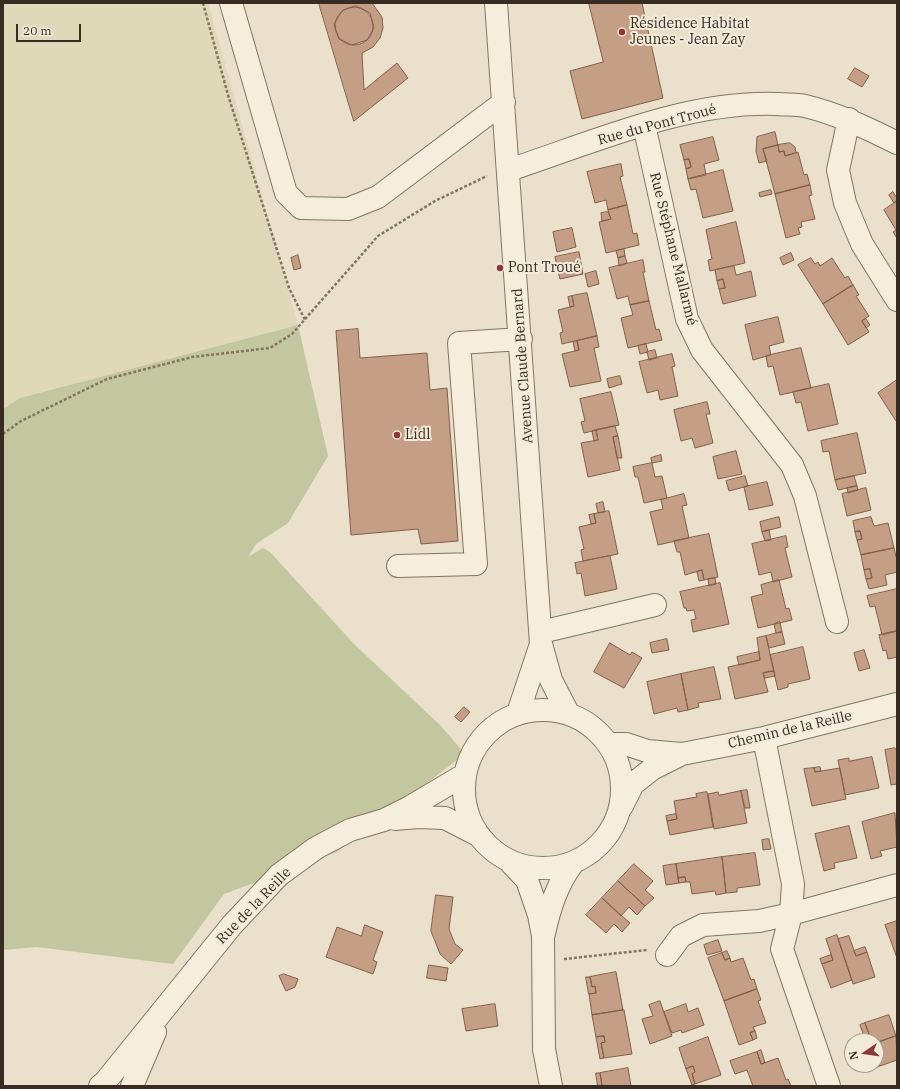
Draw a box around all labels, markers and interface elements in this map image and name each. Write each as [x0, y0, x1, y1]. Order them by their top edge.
scale bar [18, 16, 83, 42]
place label: Résidence Habitat Jeunes - Jean Zay [630, 16, 749, 48]
text: 20 m [23, 23, 52, 38]
marker: Résidence Habitat Jeunes - Jean Zay [617, 27, 627, 37]
street label: Rue du Pont Troué [596, 101, 718, 149]
street label: Rue Stéphane Mallarmé [646, 171, 700, 327]
place label: Pont Troué [508, 260, 581, 276]
marker: Pont Troué [495, 263, 505, 273]
street label: Avenue Claude Bernard [509, 288, 537, 444]
place label: Lidl [405, 427, 430, 443]
marker: Lidl [392, 430, 402, 440]
street label: Chemin de la Reille [726, 708, 854, 752]
street label: Rue de la Reille [213, 864, 295, 948]
north arrow [844, 1033, 884, 1073]
text: N [845, 1050, 861, 1061]

